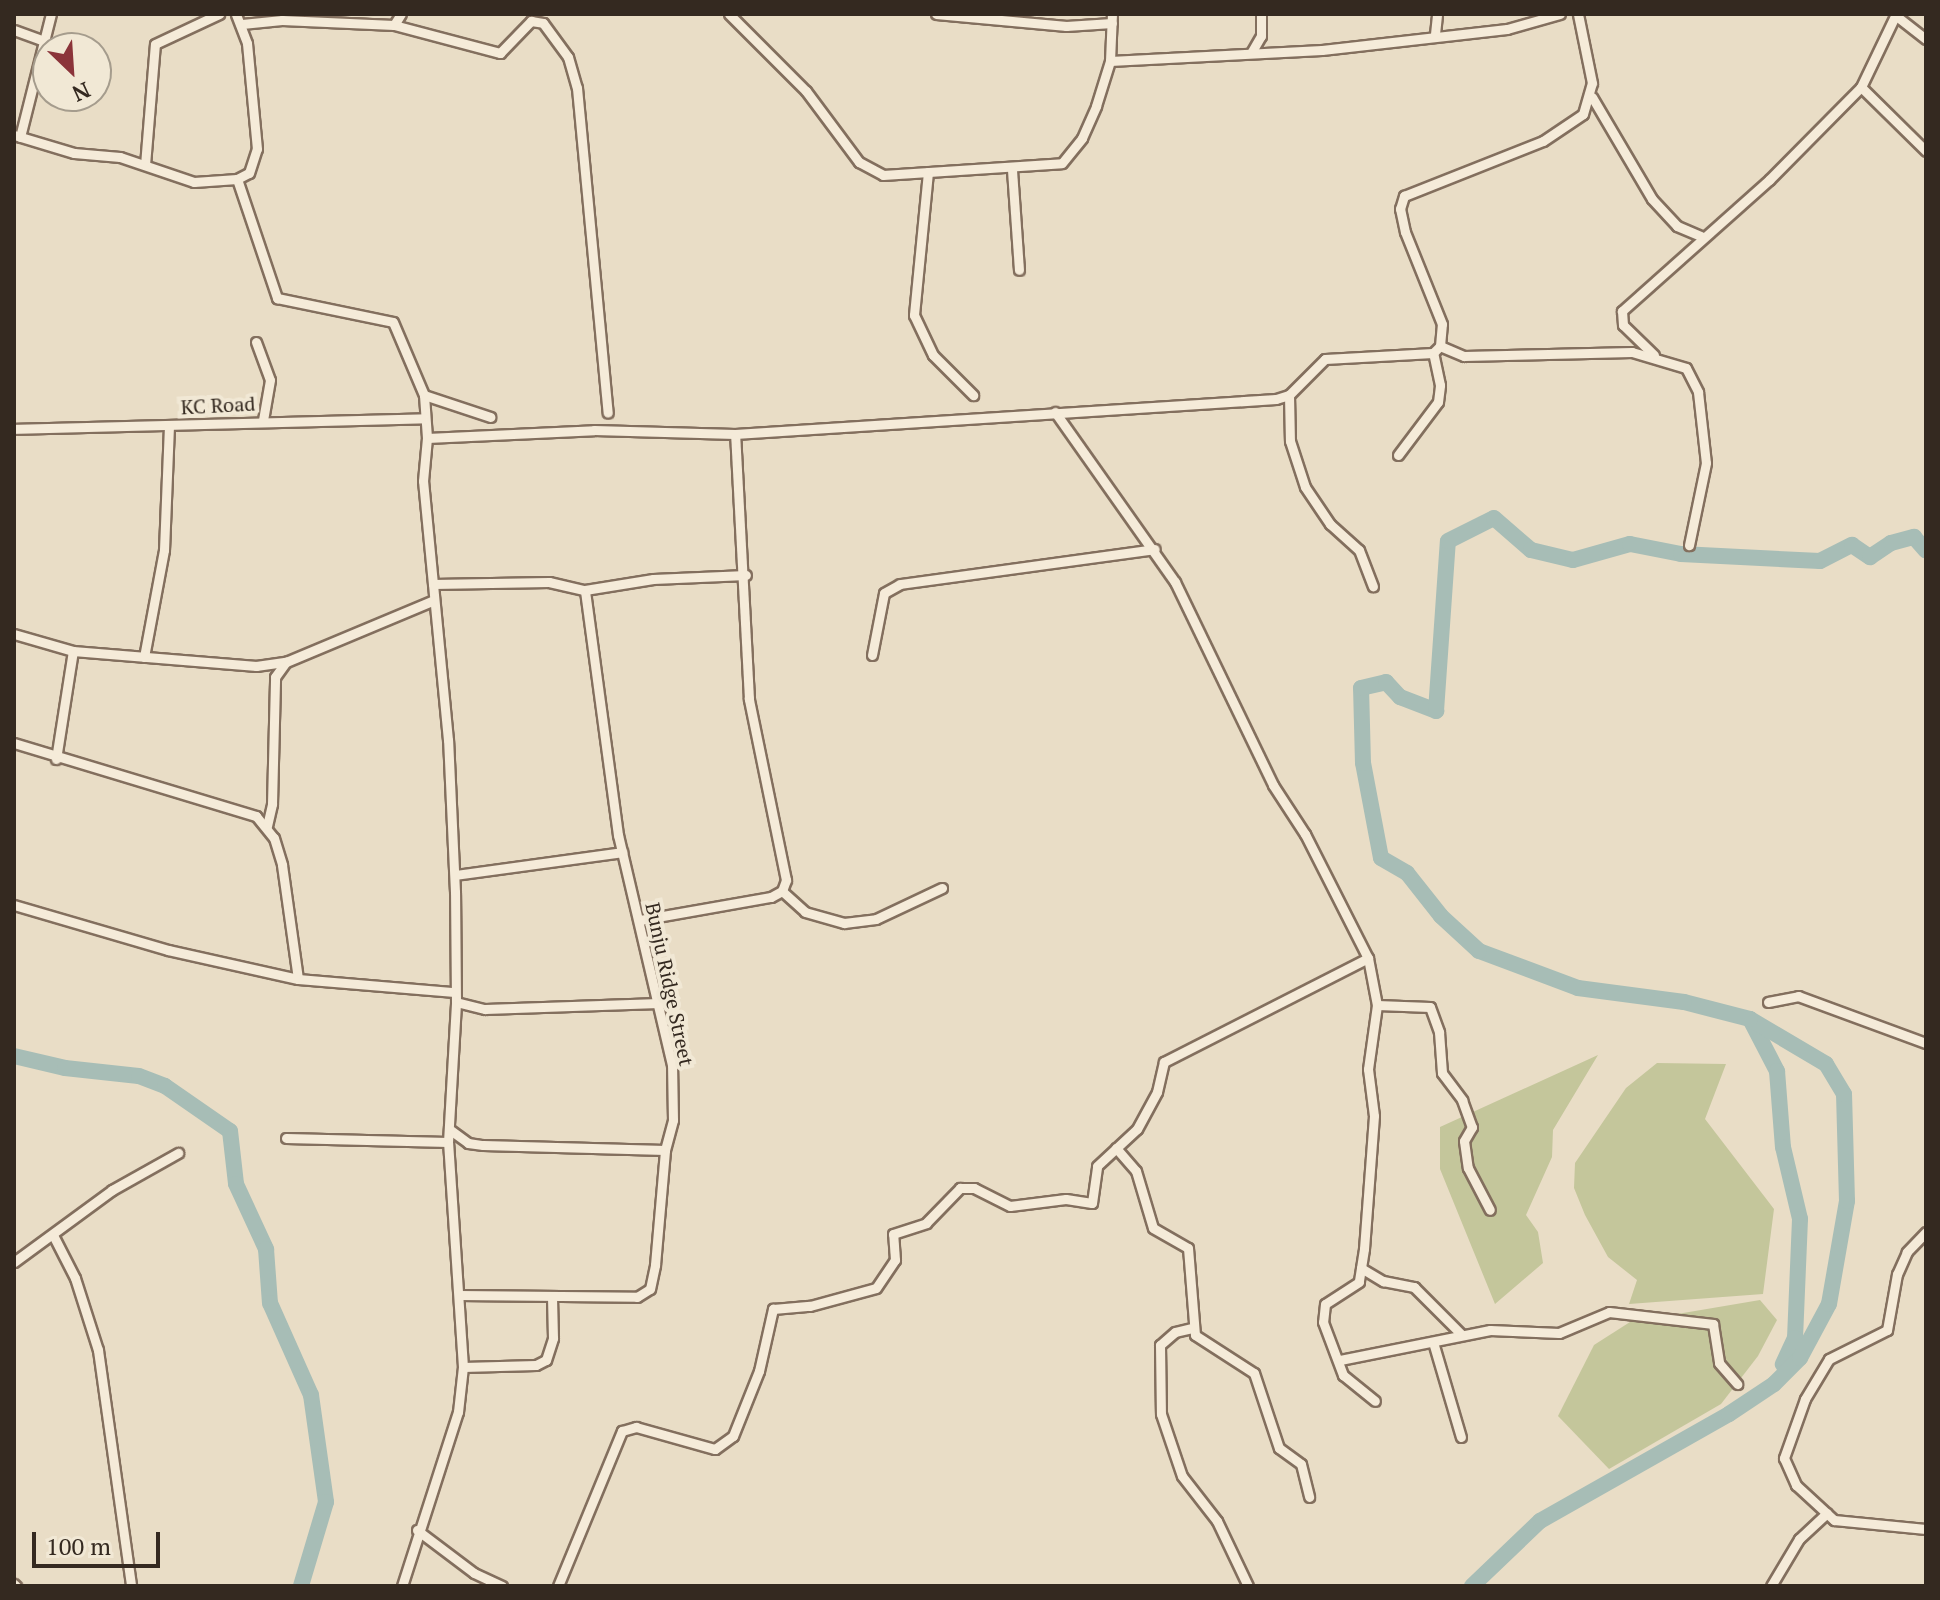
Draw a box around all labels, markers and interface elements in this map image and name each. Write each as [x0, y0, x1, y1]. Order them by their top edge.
north arrow [32, 32, 112, 112]
text: N [68, 76, 95, 109]
street label: KC Road [180, 391, 256, 419]
street label: Bunju Ridge Street [641, 900, 699, 1068]
scale bar [36, 1516, 164, 1566]
text: 100 m [46, 1530, 111, 1562]

